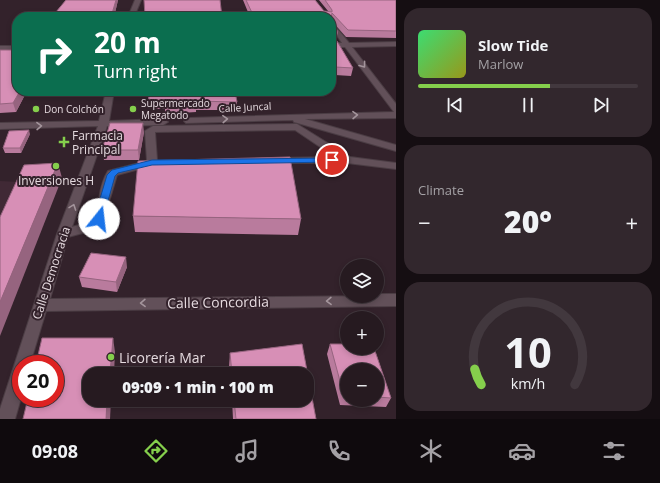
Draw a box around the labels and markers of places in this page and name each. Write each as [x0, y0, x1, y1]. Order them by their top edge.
place label: Supermercado Megatodo [141, 96, 210, 122]
place label: Don Colchón [44, 102, 104, 116]
marker: Don Colchón [31, 104, 41, 114]
marker: Supermercado Megatodo [128, 104, 138, 114]
place label: Farmacia Principal [72, 127, 123, 158]
marker: Farmacia Principal [59, 137, 69, 147]
pin [315, 143, 349, 177]
marker: Inversiones H [51, 161, 61, 171]
place label: Inversiones H [18, 172, 94, 189]
place label: Licorería Mar [119, 348, 206, 367]
marker: Licorería Mar [106, 352, 116, 362]

